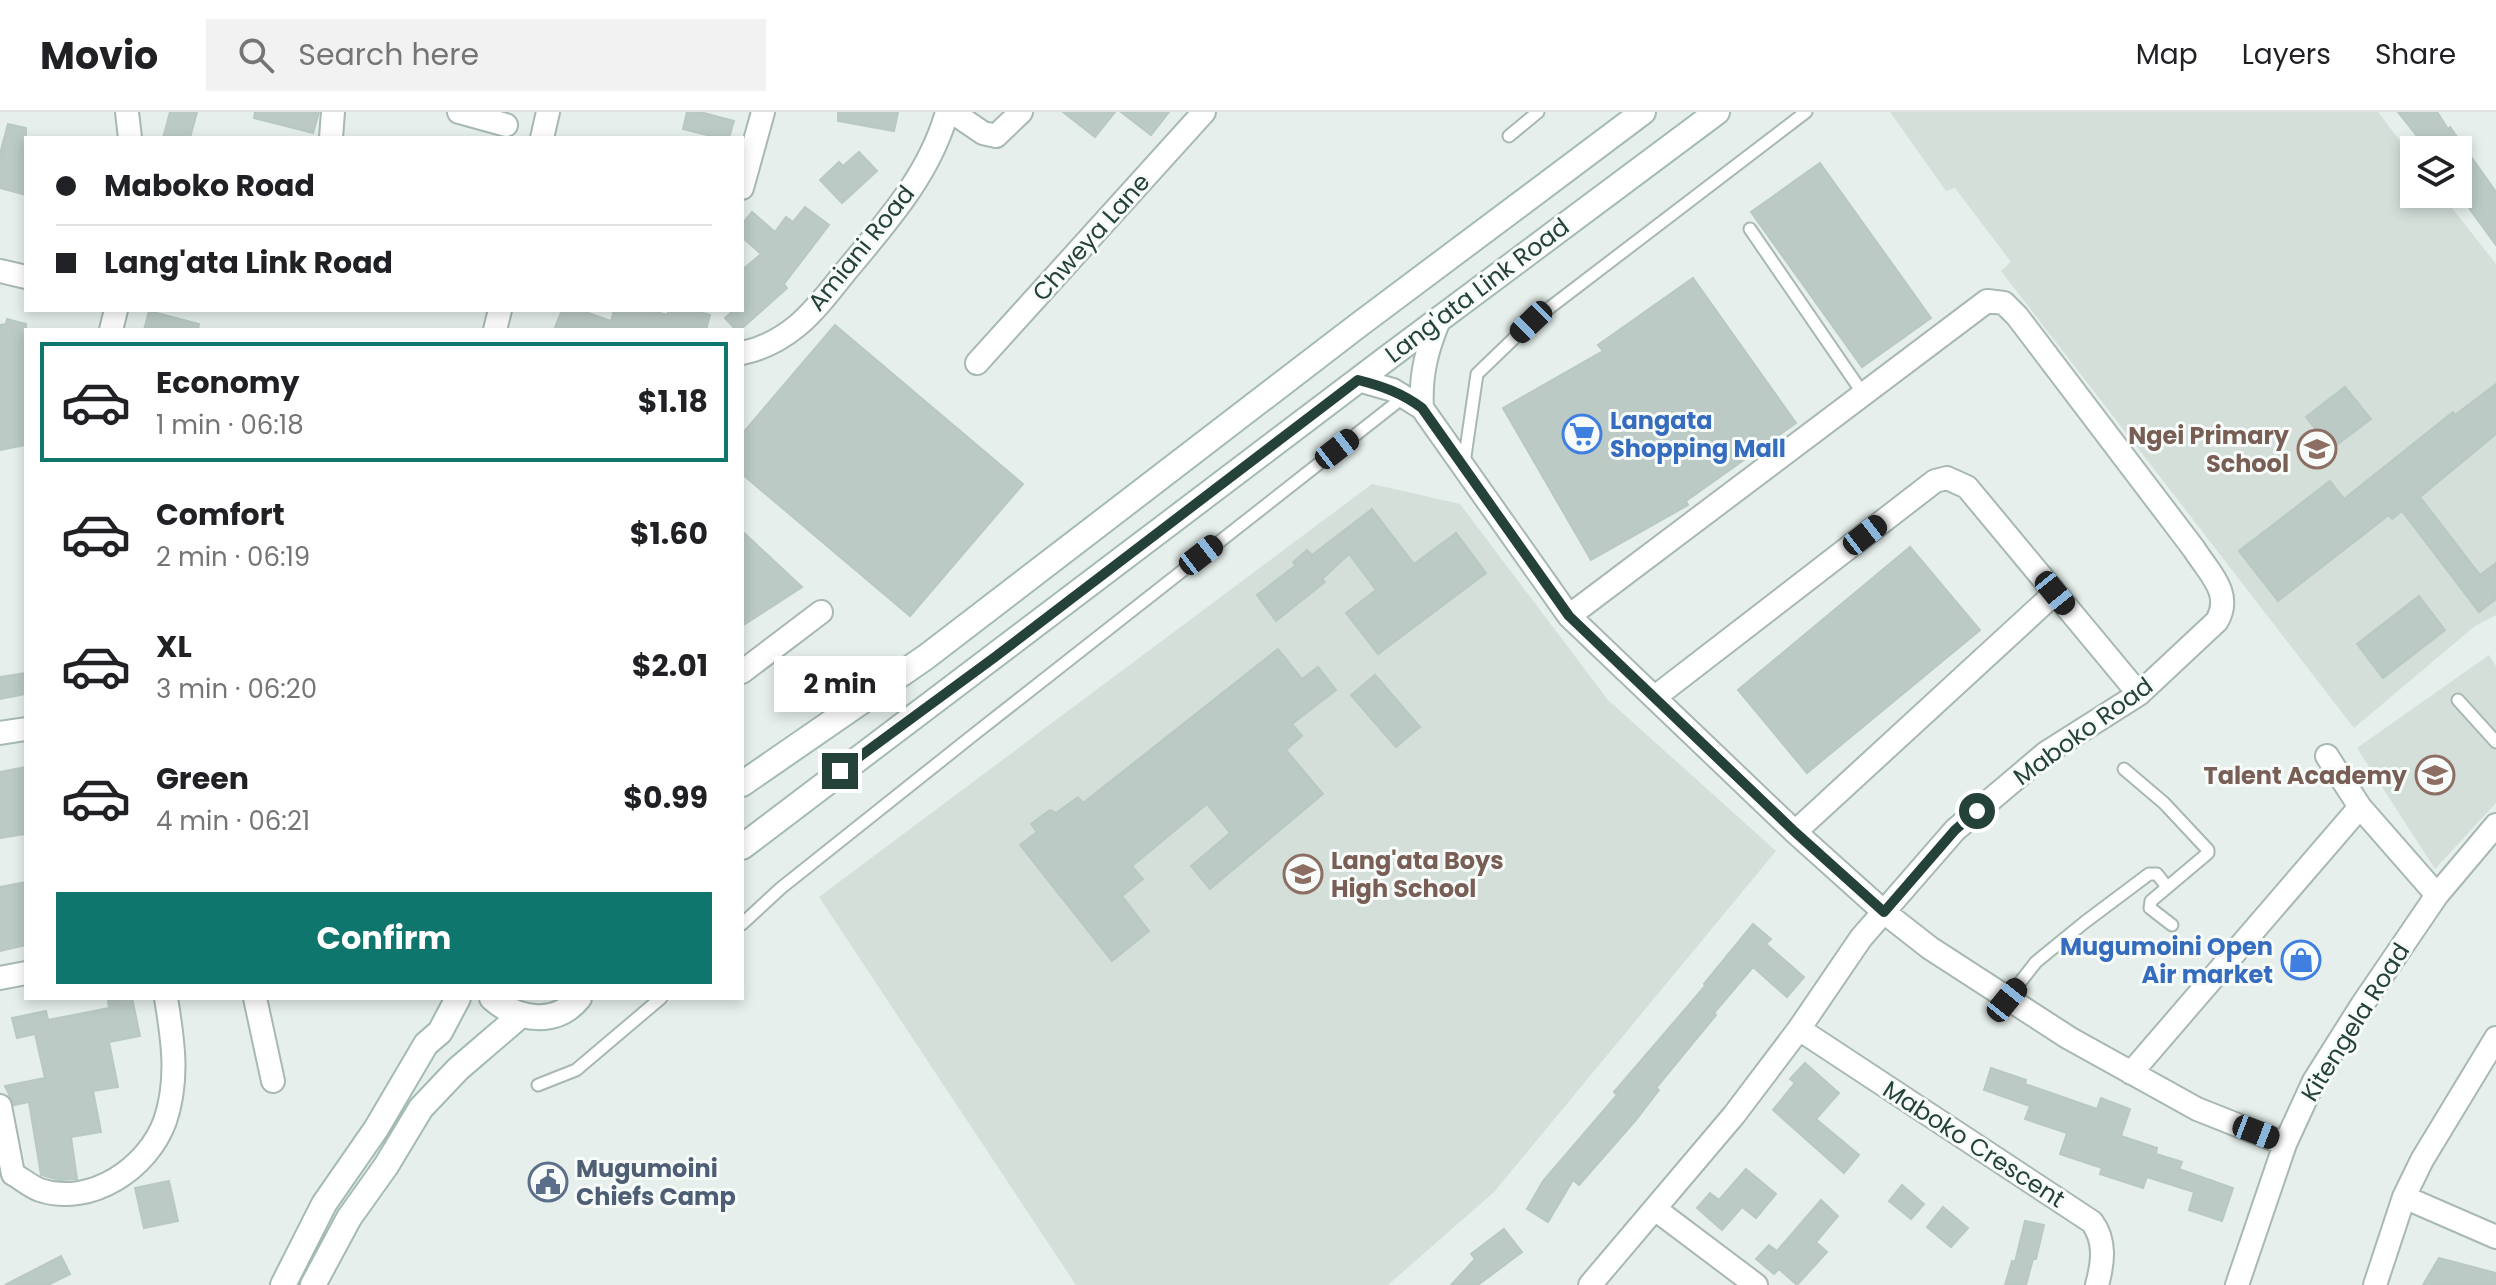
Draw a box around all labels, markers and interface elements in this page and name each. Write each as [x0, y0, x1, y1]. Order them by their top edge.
search box [206, 19, 766, 91]
text: Movio [40, 29, 158, 82]
icon: search [234, 33, 278, 77]
text: Search here [298, 33, 479, 76]
text: Map [2136, 35, 2198, 74]
text: Layers [2242, 35, 2331, 74]
text: Share [2375, 35, 2456, 74]
map controls [2400, 136, 2472, 208]
button: layers [2400, 136, 2472, 208]
text: Maboko Road [104, 164, 315, 207]
street label: Chweya Lane [1025, 166, 1157, 308]
street label: Amiani Road [800, 178, 922, 318]
street label: Lang'ata Link Road [1378, 210, 1576, 370]
text: Lang'ata Link Road [104, 241, 393, 284]
car [1505, 297, 1557, 347]
text: Economy [156, 361, 300, 404]
icon: car [60, 366, 132, 438]
text: $1.18 [638, 380, 708, 423]
place label: Langata Shopping Mall [1610, 404, 1786, 465]
text: 1 min · 06:18 [156, 407, 304, 443]
supermarket icon: Langata Shopping Mall [1561, 413, 1603, 455]
place label: Ngei Primary School [2128, 419, 2290, 480]
car [1311, 425, 1363, 473]
school or university icon: Ngei Primary School [2296, 428, 2338, 470]
text: Comfort [156, 493, 285, 536]
icon: car [60, 498, 132, 570]
car [1839, 511, 1891, 559]
text: $1.60 [630, 512, 708, 555]
car [1175, 531, 1227, 579]
text: 2 min · 06:19 [156, 539, 310, 575]
car [2031, 567, 2079, 619]
text: XL [156, 625, 192, 668]
icon: car [60, 630, 132, 702]
text: $2.01 [632, 644, 708, 687]
callout: 2 min [774, 655, 906, 711]
text: 2 min [803, 666, 877, 702]
street label: Maboko Road [2007, 669, 2159, 793]
text: 3 min · 06:20 [156, 671, 317, 707]
route end [822, 753, 858, 789]
school or university icon: Talent Academy [2414, 754, 2456, 796]
text: Green [156, 757, 249, 800]
place label: Talent Academy [2203, 759, 2408, 792]
icon: car [60, 762, 132, 834]
text: $0.99 [623, 776, 708, 819]
route start [1959, 793, 1995, 829]
text: 4 min · 06:21 [156, 803, 310, 839]
place label: Lang'ata Boys High School [1331, 844, 1504, 905]
school or university icon: Lang'ata Boys High School [1282, 853, 1324, 895]
button: Confirm [56, 892, 712, 984]
place label: Mugumoini Open Air market [2060, 930, 2273, 991]
street label: Kitengela Road [2293, 936, 2417, 1108]
shop icon: Mugumoini Open Air market [2280, 939, 2322, 981]
car [1983, 974, 2031, 1026]
street label: Maboko Crescent [1877, 1073, 2071, 1215]
car [2229, 1112, 2283, 1152]
place label: Mugumoini Chiefs Camp [576, 1152, 736, 1213]
public building icon: Mugumoini Chiefs Camp [527, 1161, 569, 1203]

